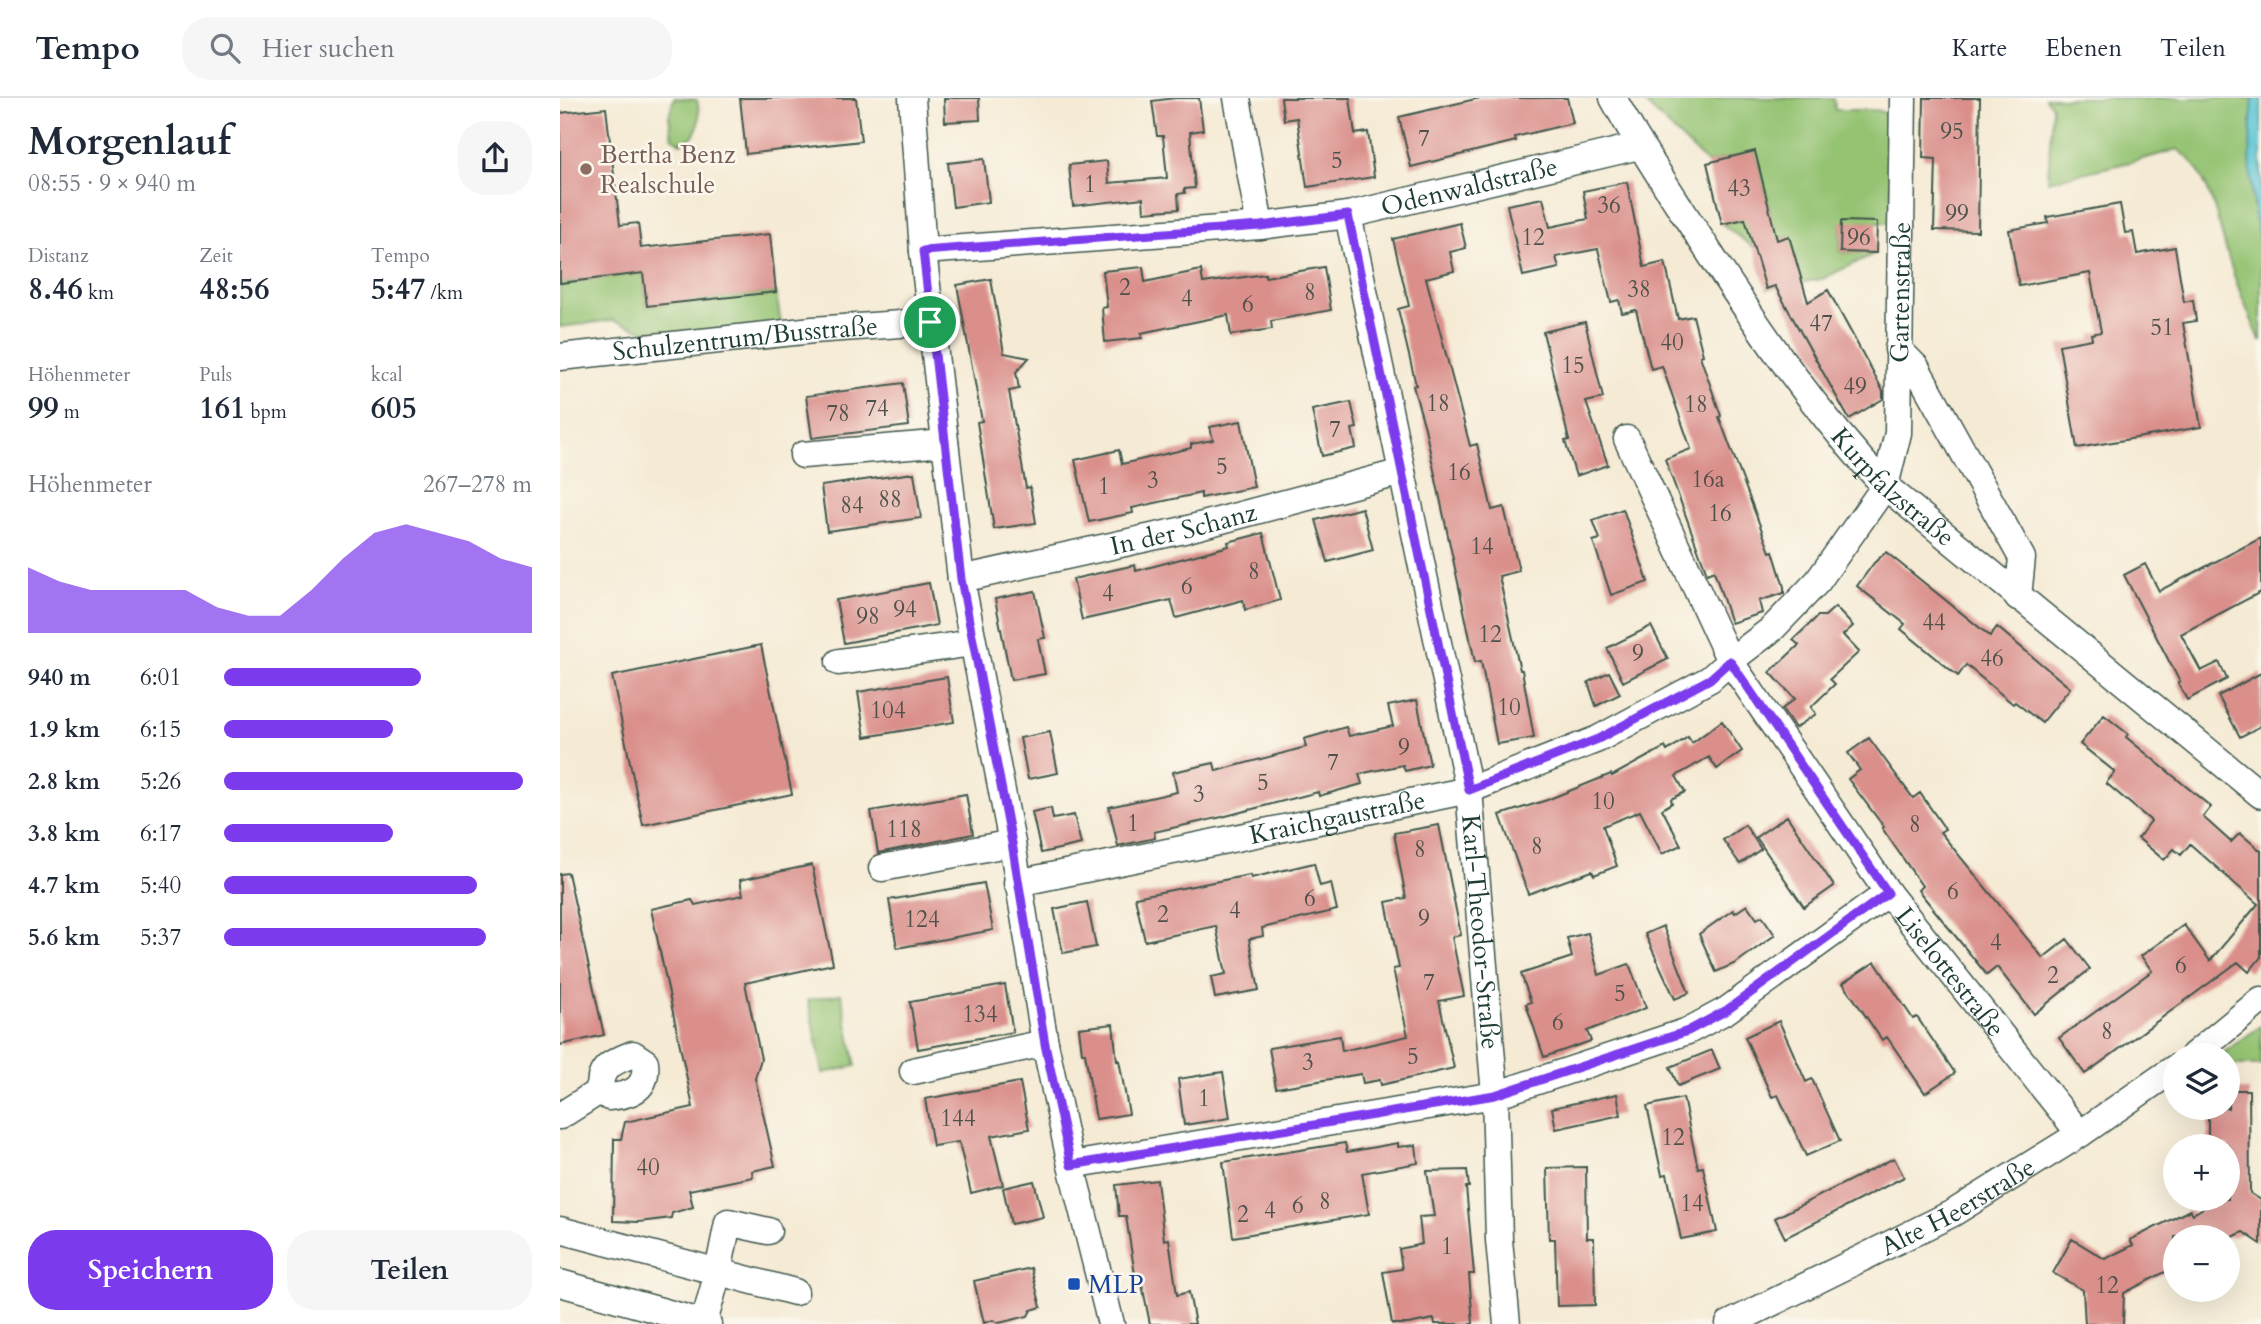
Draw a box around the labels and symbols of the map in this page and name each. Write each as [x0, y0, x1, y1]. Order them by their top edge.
house number: 95 [1940, 116, 1964, 147]
house number: 7 [1418, 123, 1430, 154]
place label: Bertha Benz Realschule [600, 137, 736, 202]
house number: 5 [1331, 145, 1343, 176]
street label: Odenwaldstraße [1377, 148, 1561, 224]
marker: Bertha Benz Realschule [578, 161, 594, 177]
house number: 1 [1084, 169, 1096, 200]
house number: 43 [1727, 173, 1751, 204]
house number: 36 [1597, 190, 1621, 221]
house number: 99 [1945, 198, 1969, 229]
street label: Gartenstraße [1882, 221, 1919, 363]
house number: 12 [1521, 222, 1545, 253]
house number: 96 [1847, 222, 1871, 253]
house number: 2 [1119, 272, 1131, 303]
house number: 38 [1627, 274, 1651, 305]
house number: 8 [1304, 277, 1316, 308]
house number: 4 [1181, 283, 1193, 314]
house number: 6 [1242, 289, 1254, 320]
pin [900, 292, 960, 352]
street label: Schulzentrum/Busstraße [611, 308, 879, 369]
house number: 47 [1809, 308, 1833, 339]
house number: 51 [2150, 312, 2174, 343]
house number: 40 [1660, 327, 1684, 358]
house number: 15 [1561, 350, 1585, 381]
house number: 49 [1843, 371, 1867, 402]
house number: 18 [1426, 388, 1450, 419]
house number: 18 [1684, 389, 1708, 420]
house number: 74 [865, 393, 889, 424]
house number: 78 [826, 398, 850, 429]
house number: 7 [1329, 414, 1341, 445]
street label: Kurpfalzstraße [1823, 420, 1963, 554]
house number: 5 [1216, 451, 1228, 482]
house number: 16 [1447, 457, 1471, 488]
house number: 16a [1691, 464, 1725, 495]
house number: 3 [1147, 465, 1159, 496]
house number: 1 [1098, 471, 1110, 502]
house number: 88 [878, 484, 902, 515]
house number: 84 [840, 490, 864, 521]
street label: In der Schanz [1107, 494, 1261, 563]
house number: 16 [1708, 498, 1732, 529]
house number: 14 [1470, 531, 1494, 562]
house number: 8 [1248, 556, 1260, 587]
house number: 6 [1181, 571, 1193, 602]
house number: 4 [1102, 578, 1114, 609]
house number: 94 [893, 594, 917, 625]
house number: 98 [856, 601, 880, 632]
house number: 44 [1922, 607, 1946, 638]
house number: 12 [1478, 619, 1502, 650]
house number: 9 [1632, 638, 1644, 669]
house number: 46 [1980, 643, 2004, 674]
house number: 10 [1497, 692, 1521, 723]
house number: 104 [870, 695, 906, 726]
house number: 9 [1398, 732, 1410, 763]
house number: 7 [1327, 747, 1339, 778]
house number: 5 [1257, 767, 1269, 798]
house number: 3 [1193, 779, 1205, 810]
street label: Kraichgaustraße [1246, 782, 1428, 852]
house number: 10 [1591, 786, 1615, 817]
house number: 1 [1127, 808, 1139, 839]
house number: 8 [1909, 809, 1921, 840]
street label: Karl-Theodor-Straße [1454, 813, 1509, 1051]
house number: 118 [886, 814, 922, 845]
house number: 8 [1531, 831, 1543, 862]
house number: 8 [1414, 834, 1426, 865]
house number: 6 [1947, 876, 1959, 907]
house number: 6 [1304, 883, 1316, 914]
house number: 4 [1229, 895, 1241, 926]
house number: 2 [1157, 899, 1169, 930]
street label: Liselottestraße [1888, 899, 2013, 1044]
house number: 9 [1418, 903, 1430, 934]
house number: 124 [904, 904, 940, 935]
house number: 4 [1990, 927, 2002, 958]
house number: 6 [2175, 950, 2187, 981]
house number: 2 [2047, 960, 2059, 991]
house number: 7 [1423, 967, 1435, 998]
house number: 5 [1614, 978, 1626, 1009]
house number: 134 [962, 999, 998, 1030]
house number: 6 [1552, 1007, 1564, 1038]
house number: 8 [2101, 1016, 2113, 1047]
house number: 5 [1407, 1041, 1419, 1072]
house number: 3 [1302, 1047, 1314, 1078]
house number: 1 [1198, 1083, 1210, 1114]
house number: 144 [940, 1103, 976, 1134]
house number: 12 [1661, 1122, 1685, 1153]
street label: Alte Heerstraße [1874, 1149, 2041, 1264]
house number: 40 [636, 1152, 660, 1183]
house number: 8 [1319, 1186, 1331, 1217]
house number: 14 [1680, 1188, 1704, 1219]
house number: 6 [1292, 1190, 1304, 1221]
house number: 4 [1264, 1195, 1276, 1226]
house number: 2 [1237, 1199, 1249, 1230]
house number: 1 [1441, 1231, 1453, 1262]
place label: MLP [1088, 1267, 1144, 1302]
house number: 12 [2095, 1270, 2119, 1301]
marker: MLP [1066, 1276, 1082, 1292]

